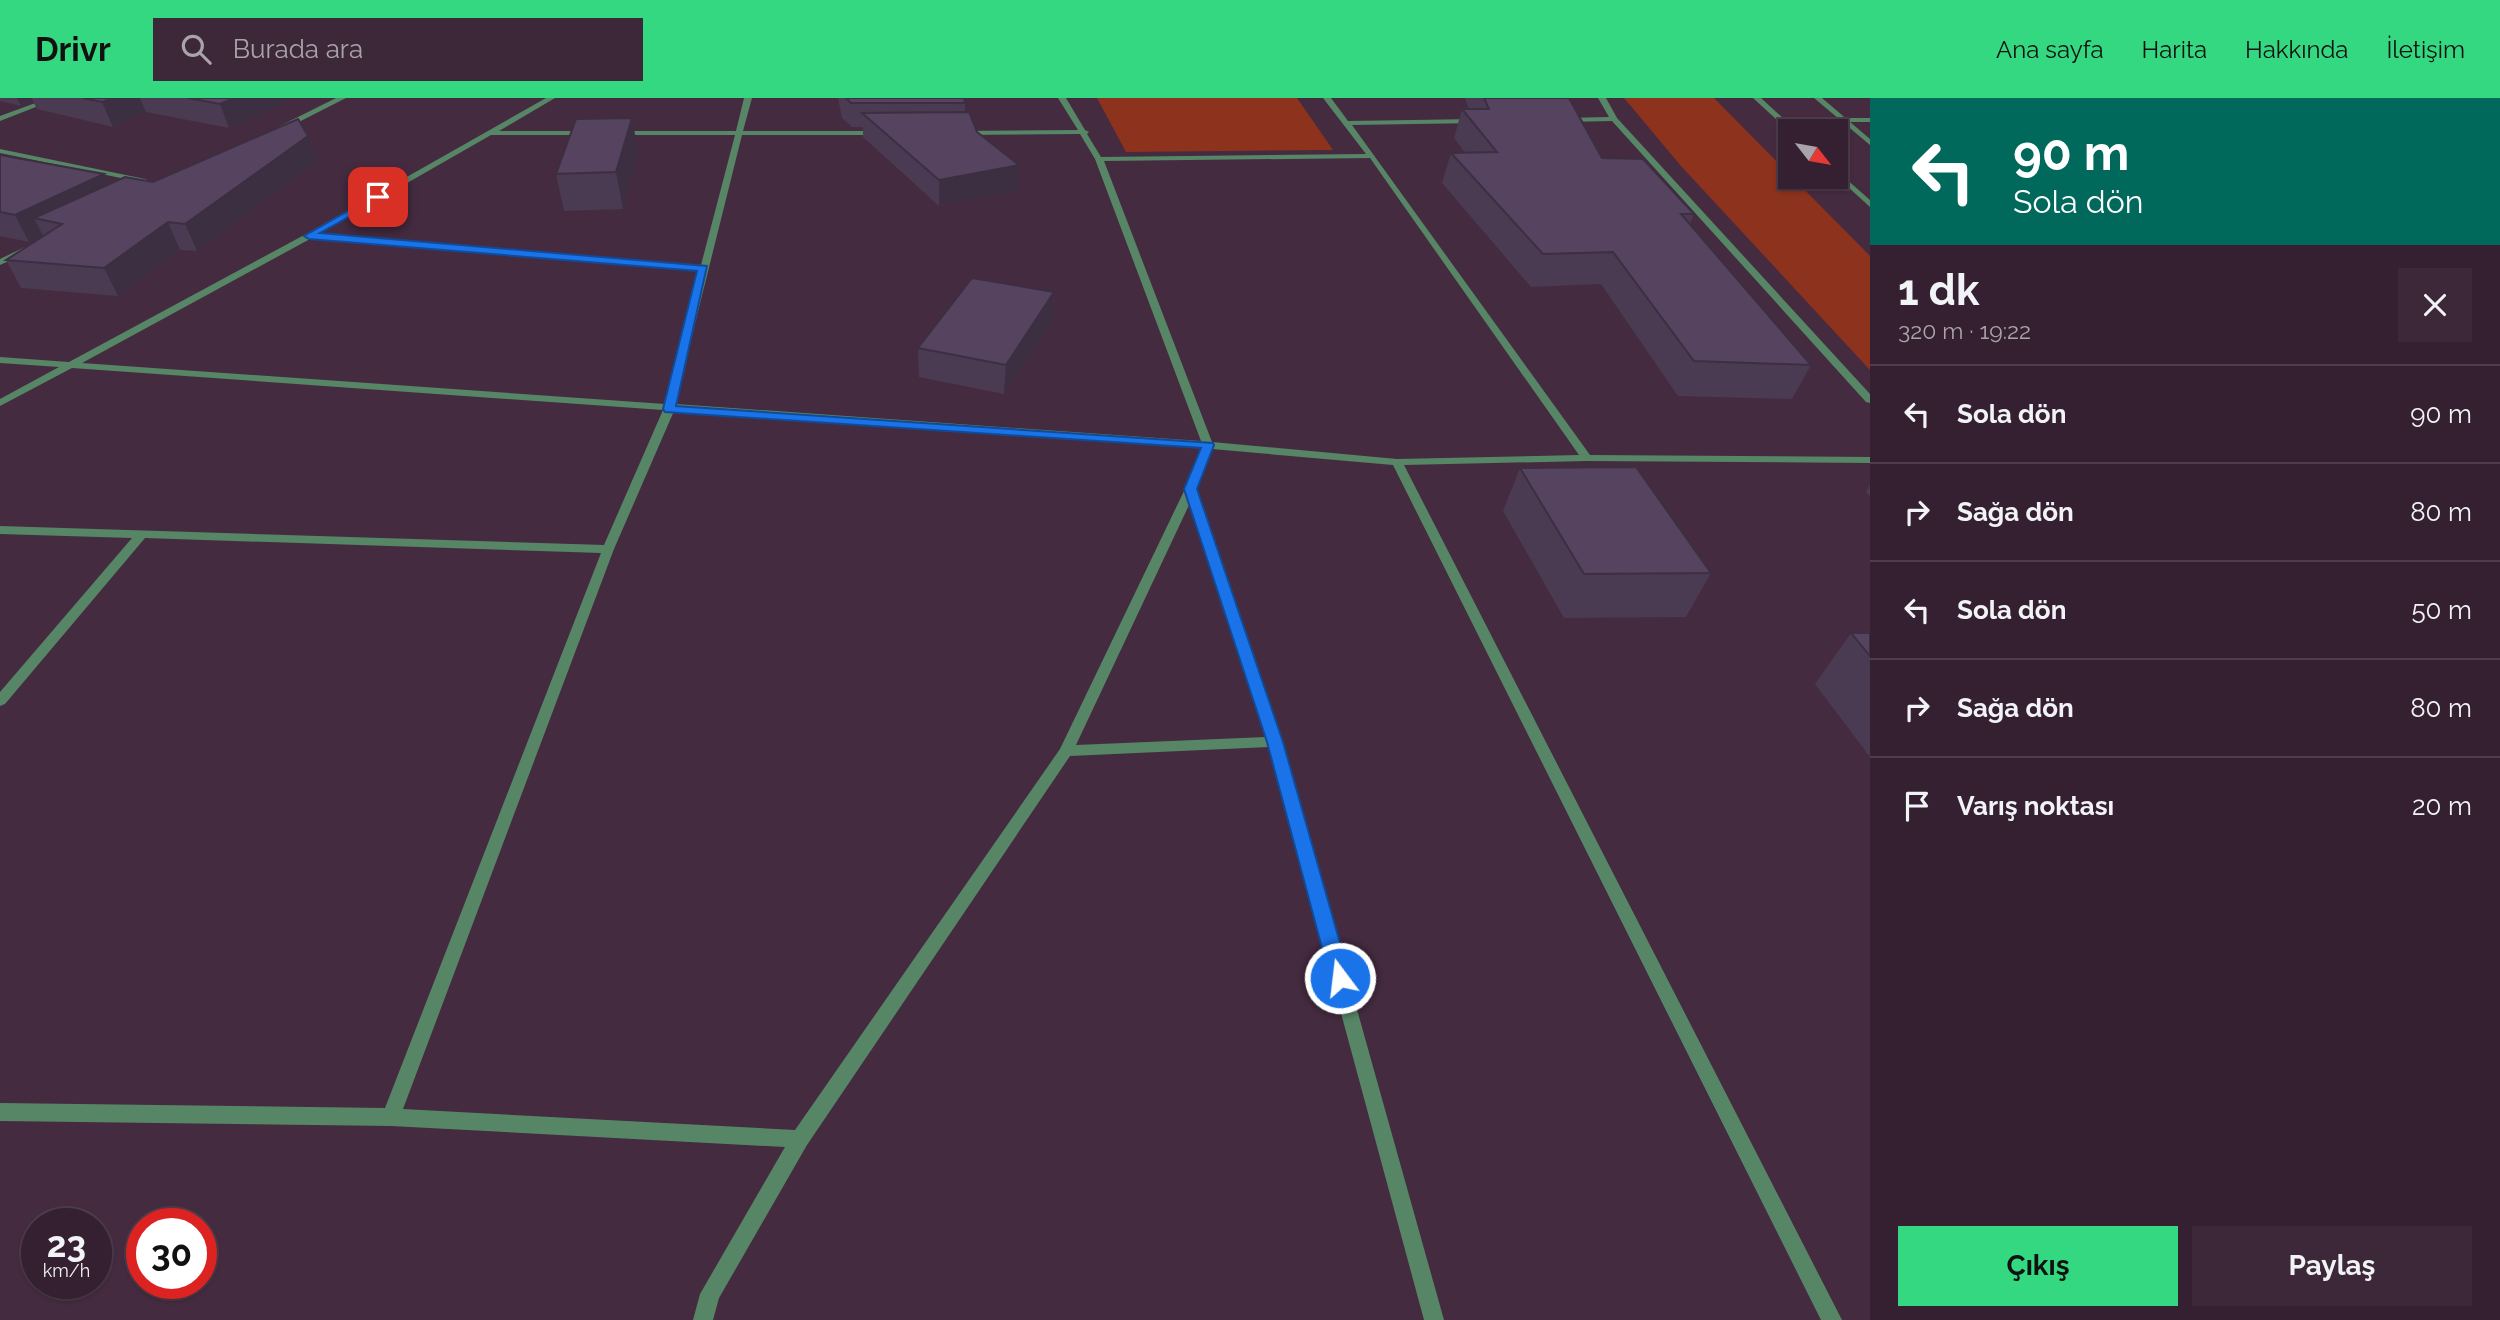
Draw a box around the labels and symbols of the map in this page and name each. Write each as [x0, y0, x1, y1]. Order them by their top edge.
north arrow [1778, 119, 1848, 189]
pin [348, 167, 408, 227]
position arrow [1303, 941, 1377, 1015]
speed limit sign: 30 [126, 1208, 217, 1299]

